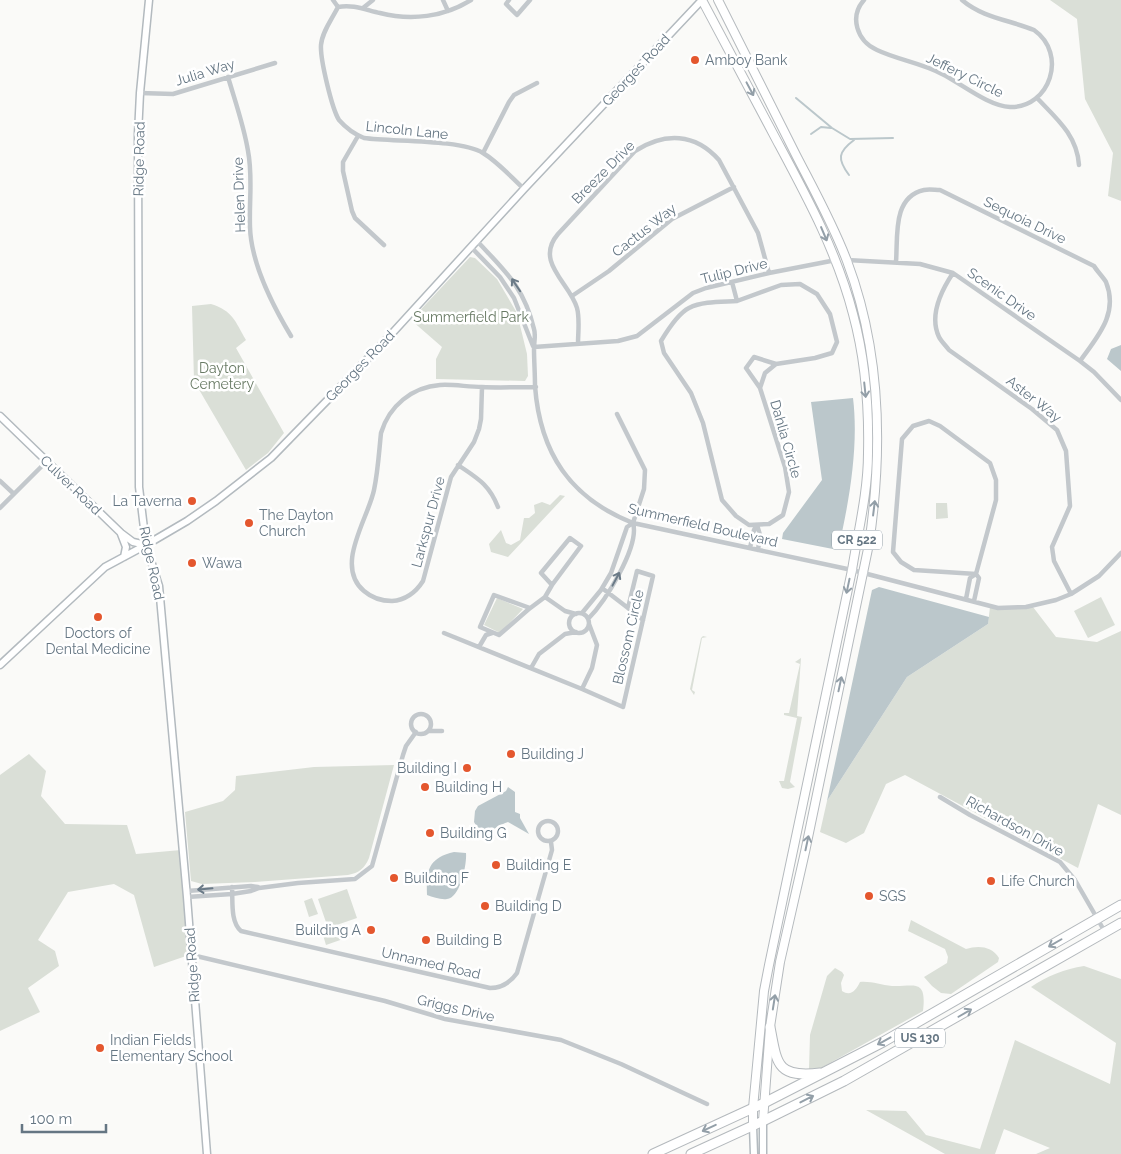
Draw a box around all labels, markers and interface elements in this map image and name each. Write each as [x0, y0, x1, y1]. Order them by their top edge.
street label: Georges Road [599, 31, 673, 109]
street label: Jeffery Circle [924, 49, 1006, 101]
place label: Amboy Bank [705, 52, 788, 68]
marker: Amboy Bank [689, 54, 701, 66]
street label: Julia Way [173, 55, 237, 89]
one-way arrow [745, 82, 755, 97]
street label: Lincoln Lane [365, 118, 449, 142]
street label: Ridge Road [130, 121, 148, 197]
street label: Breeze Drive [568, 137, 638, 207]
street label: Helen Drive [230, 157, 248, 233]
street label: Sequoia Drive [981, 193, 1069, 247]
street label: Cactus Way [609, 200, 679, 260]
one-way arrow [820, 226, 830, 241]
street label: Tulip Drive [699, 255, 769, 287]
street label: Scenic Drive [965, 264, 1039, 324]
one-way arrow [511, 278, 521, 292]
park label: Summerfield Park [413, 309, 529, 325]
street label: Georges Road [322, 327, 398, 405]
park label: Dayton Cemetery [190, 360, 254, 392]
street label: Aster Way [1003, 373, 1065, 426]
one-way arrow [860, 382, 870, 398]
street label: Dahlia Circle [767, 398, 805, 480]
street label: Culver Road [37, 452, 105, 518]
street label: Larkspur Drive [408, 475, 448, 569]
place label: La Taverna [112, 493, 182, 509]
marker: La Taverna [186, 495, 198, 507]
street label: Summerfield Boulevard [627, 500, 779, 550]
one-way arrow [869, 500, 879, 516]
place label: The Dayton Church [259, 507, 334, 539]
marker: The Dayton Church [243, 517, 255, 529]
street label: Ridge Road [136, 525, 168, 601]
road number: CR 522 [832, 530, 882, 550]
place label: Wawa [202, 555, 242, 571]
marker: Wawa [186, 557, 198, 569]
one-way arrow [612, 572, 621, 587]
one-way arrow [843, 577, 852, 593]
street label: Blossom Circle [609, 588, 647, 686]
marker: Doctors of Dental Medicine [92, 611, 104, 623]
place label: Doctors of Dental Medicine [46, 625, 150, 657]
one-way arrow [836, 677, 845, 693]
place label: Building J [521, 746, 584, 762]
marker: Building J [505, 748, 517, 760]
place label: Building I [397, 760, 457, 776]
marker: Building I [461, 762, 473, 774]
place label: Building H [435, 779, 502, 795]
marker: Building H [419, 781, 431, 793]
street label: Richardson Drive [963, 793, 1067, 859]
place label: Building G [440, 825, 507, 841]
marker: Building G [424, 827, 436, 839]
one-way arrow [803, 836, 812, 852]
place label: Building E [506, 857, 571, 873]
marker: Building E [490, 859, 502, 871]
place label: Building F [404, 870, 469, 886]
marker: Building F [388, 872, 400, 884]
place label: Life Church [1001, 873, 1075, 889]
marker: Life Church [985, 875, 997, 887]
one-way arrow [198, 885, 214, 894]
place label: SGS [879, 888, 907, 904]
marker: SGS [863, 890, 875, 902]
place label: Building D [495, 898, 562, 914]
marker: Building D [479, 900, 491, 912]
place label: Building A [295, 922, 362, 938]
marker: Building A [365, 924, 377, 936]
street label: Ridge Road [181, 927, 203, 1003]
place label: Building B [436, 932, 502, 948]
marker: Building B [420, 934, 432, 946]
one-way arrow [1048, 938, 1063, 948]
street label: Unnamed Road [380, 944, 482, 982]
street label: Griggs Drive [416, 991, 496, 1025]
one-way arrow [769, 995, 779, 1011]
one-way arrow [957, 1008, 972, 1017]
road number: US 130 [895, 1028, 945, 1048]
place label: Indian Fields Elementary School [110, 1032, 233, 1064]
one-way arrow [877, 1037, 891, 1047]
marker: Indian Fields Elementary School [94, 1042, 106, 1054]
one-way arrow [799, 1094, 814, 1103]
scale bar [22, 1102, 106, 1134]
text: 100 m [30, 1110, 72, 1128]
one-way arrow [702, 1124, 717, 1133]

